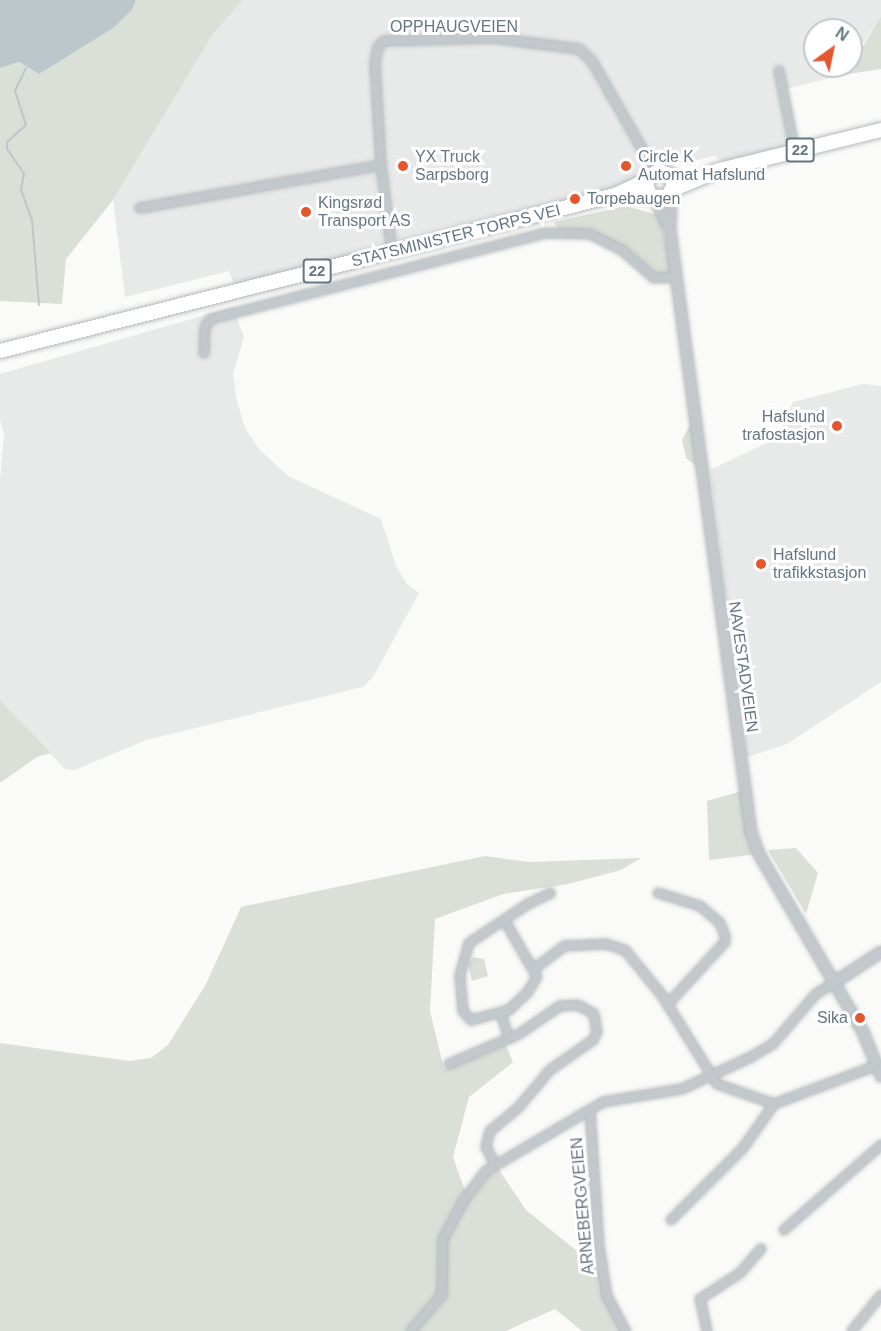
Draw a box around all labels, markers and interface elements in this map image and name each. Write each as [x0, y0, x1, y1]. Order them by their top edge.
street label: OPPHAUGVEIEN [390, 17, 518, 37]
north arrow [803, 18, 863, 78]
text: N [833, 24, 851, 44]
road number: 22 [785, 138, 815, 162]
place label: YX Truck Sarpsborg [415, 147, 489, 185]
place label: Circle K Automat Hafslund [638, 147, 765, 185]
marker: YX Truck Sarpsborg [396, 159, 410, 173]
marker: Circle K Automat Hafslund [619, 159, 633, 173]
place label: Torpebaugen [587, 189, 680, 209]
marker: Torpebaugen [568, 192, 582, 206]
place label: Kingsrød Transport AS [318, 193, 412, 231]
street label: STATSMINISTER TORPS VEI [349, 201, 563, 271]
marker: Kingsrød Transport AS [299, 205, 313, 219]
road number: 22 [302, 259, 332, 283]
place label: Hafslund trafostasjon [742, 407, 825, 445]
marker: Hafslund trafostasjon [830, 419, 844, 433]
place label: Hafslund trafikkstasjon [773, 545, 866, 583]
marker: Hafslund trafikkstasjon [754, 557, 768, 571]
street label: NAVESTADVEIEN [724, 600, 762, 734]
place label: Sika [817, 1008, 848, 1028]
marker: Sika [853, 1011, 867, 1025]
street label: ARNEBERGVEIEN [567, 1137, 599, 1275]

